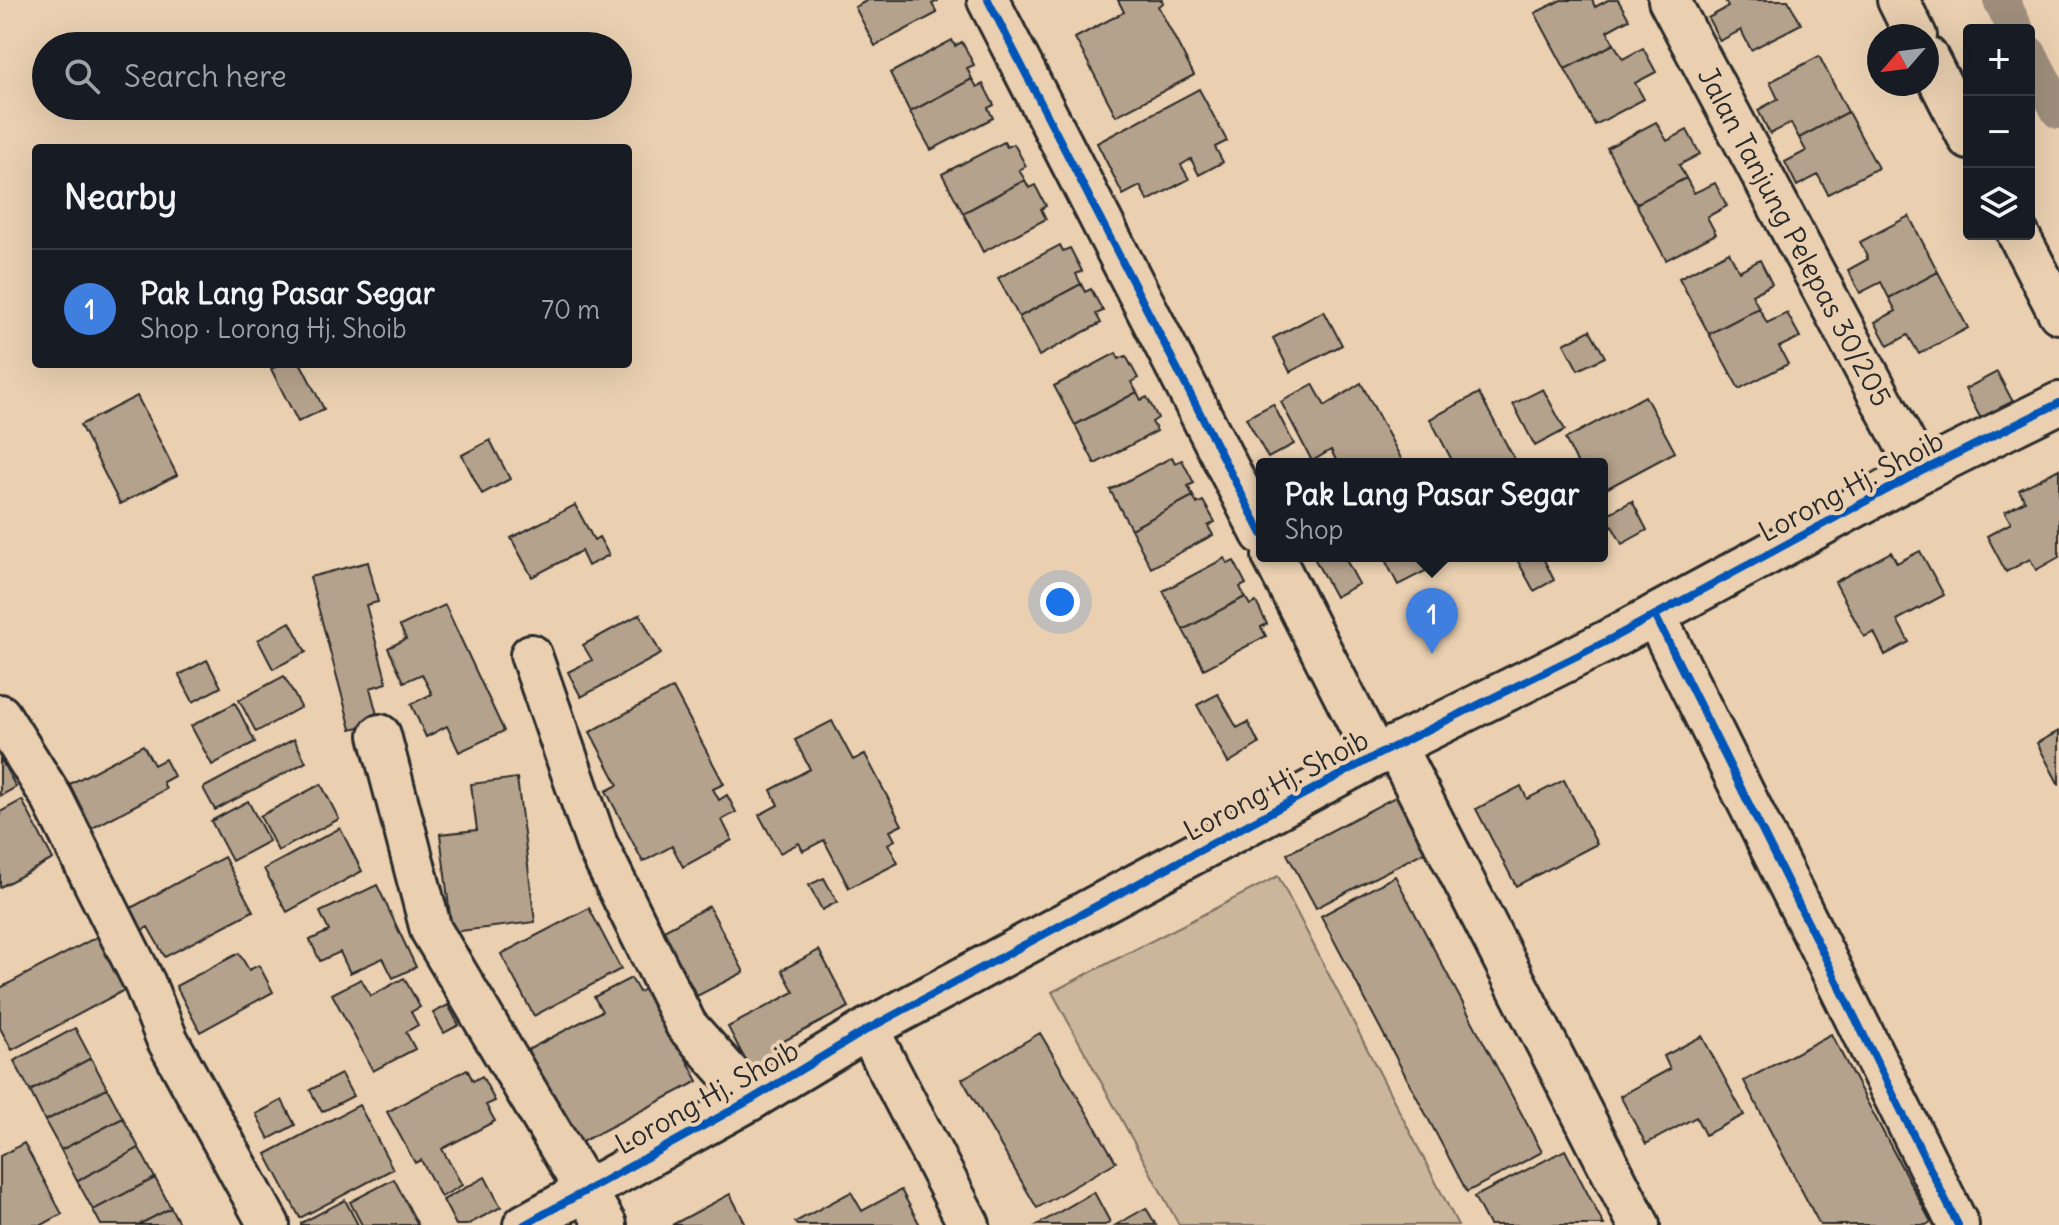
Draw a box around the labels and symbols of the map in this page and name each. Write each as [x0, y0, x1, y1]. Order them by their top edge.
north arrow [1867, 24, 1939, 96]
street label: Jalan Tanjung Pelepas 30/205 [1690, 61, 1900, 412]
street label: Lorong Hj. Shoib [1752, 422, 1950, 550]
your location [1040, 582, 1080, 622]
pin: 1 [1406, 588, 1458, 654]
street label: Lorong Hj. Shoib [1177, 721, 1375, 849]
street label: Lorong Hj. Shoib [609, 1032, 805, 1162]

